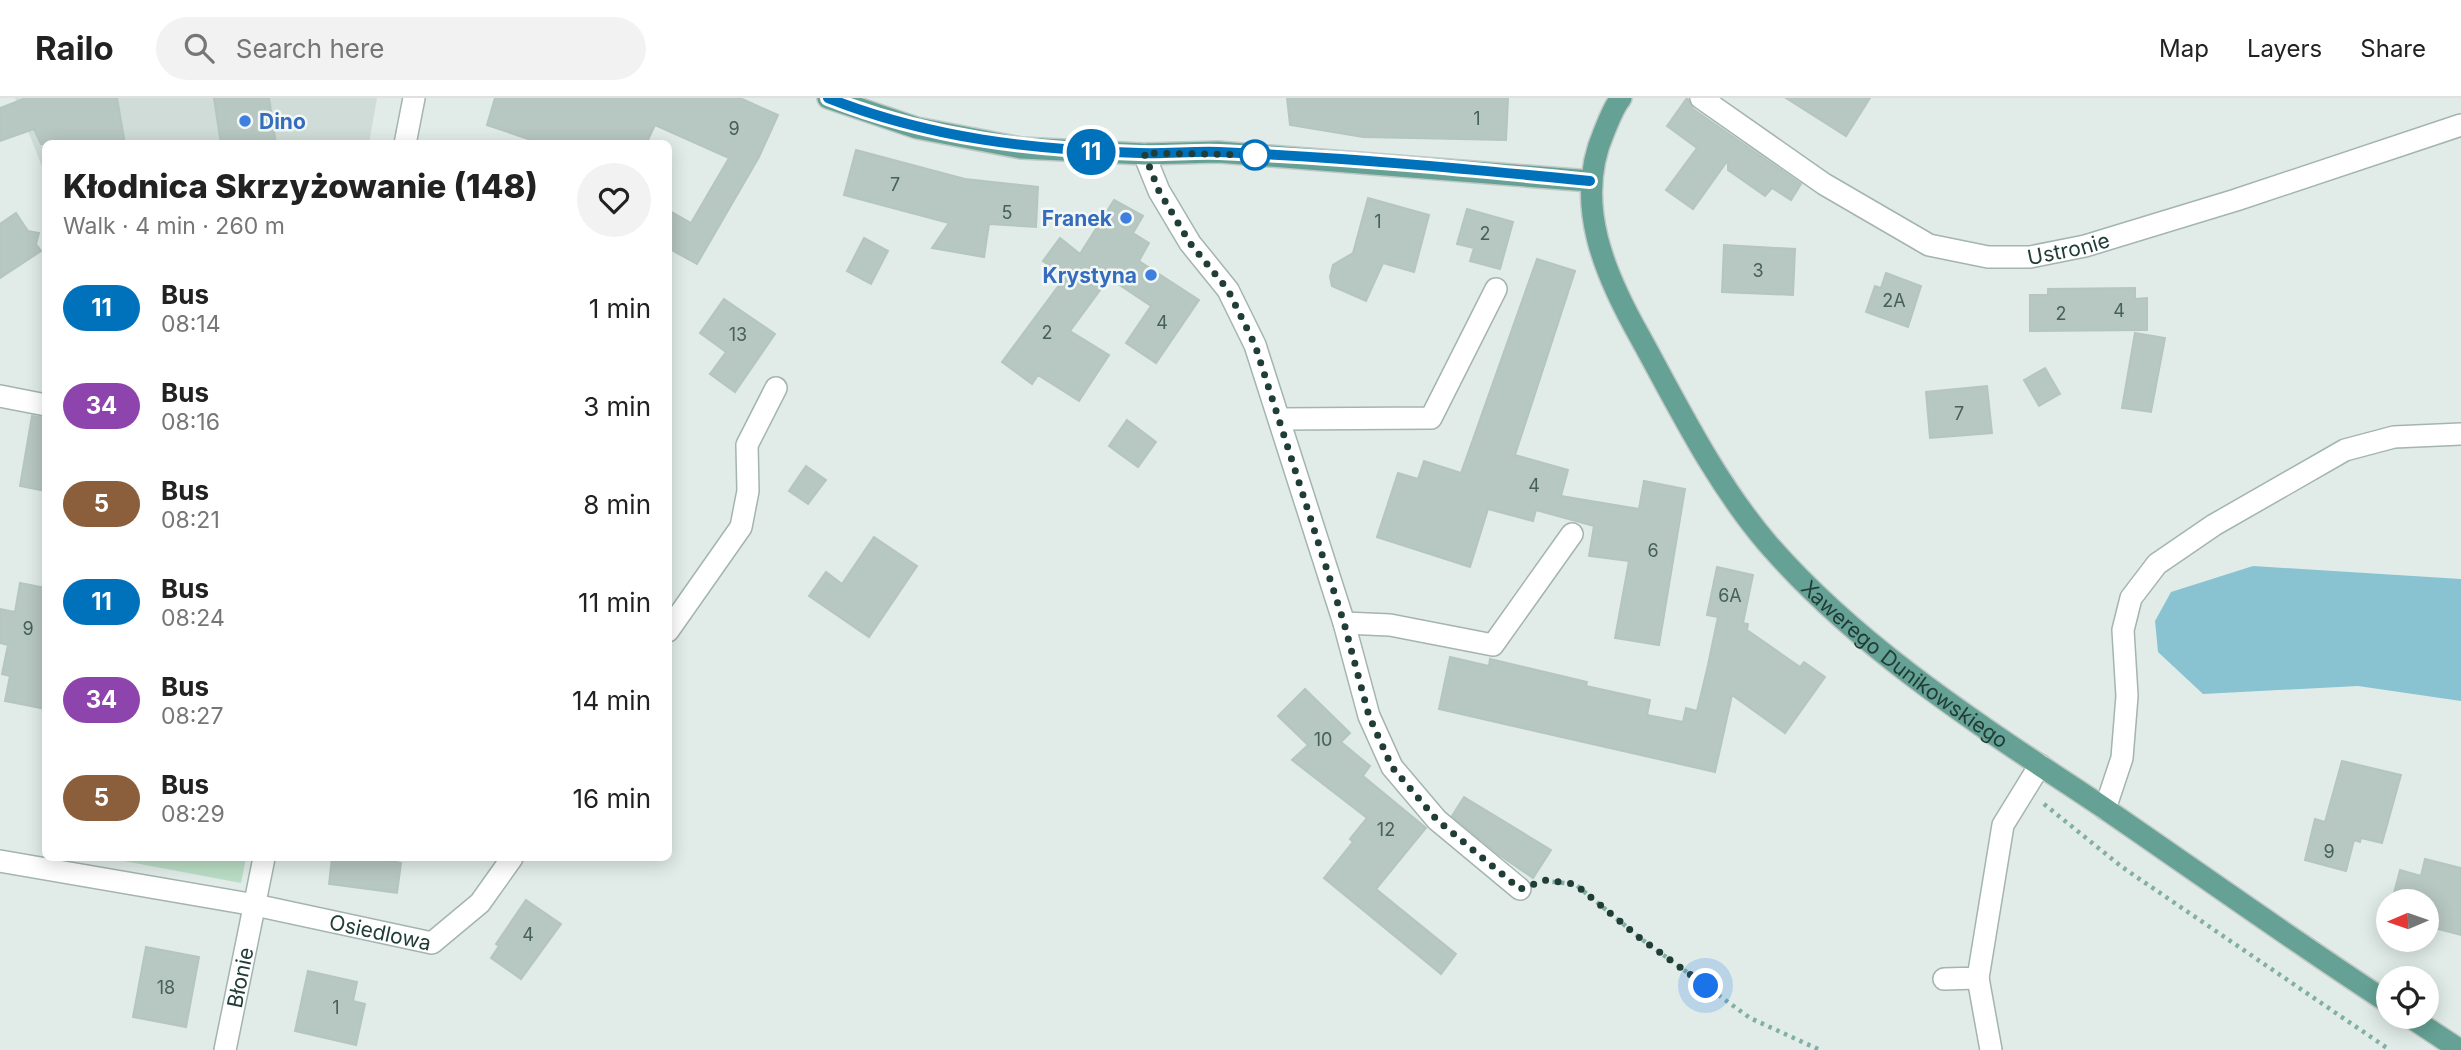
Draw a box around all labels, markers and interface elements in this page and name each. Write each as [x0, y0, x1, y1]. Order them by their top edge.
search box [156, 17, 646, 80]
text: Railo [35, 28, 114, 68]
icon: search [180, 29, 218, 67]
text: Search here [236, 33, 384, 64]
text: Map [2159, 34, 2209, 63]
text: Layers [2247, 34, 2322, 63]
text: Share [2360, 34, 2426, 63]
house number: 1 [1473, 108, 1481, 129]
place label: Dino [259, 109, 306, 134]
marker: Dino [237, 113, 253, 129]
house number: 9 [728, 118, 740, 139]
line badge: 11 [1060, 129, 1122, 175]
text: 11 [1081, 137, 1101, 166]
unlabelled marker [1240, 140, 1270, 170]
button: heart [577, 163, 651, 237]
text: Kłodnica Skrzyżowanie (148) [63, 166, 538, 206]
house number: 7 [890, 174, 900, 195]
house number: 5 [1002, 202, 1012, 223]
place label: Franek [1042, 206, 1113, 231]
marker: Franek [1118, 210, 1134, 226]
house number: 1 [1374, 211, 1382, 232]
text: Walk · 4 min · 260 m [63, 212, 285, 240]
house number: 2 [1480, 223, 1490, 244]
street label: Ustronie [2025, 227, 2113, 270]
house number: 3 [1752, 260, 1764, 281]
place label: Krystyna [1043, 263, 1137, 288]
marker: Krystyna [1143, 267, 1159, 283]
text: Bus [161, 279, 209, 310]
house number: 2A [1882, 290, 1906, 311]
text: 11 [91, 293, 112, 322]
text: 1 min [589, 293, 651, 324]
house number: 4 [2113, 300, 2125, 321]
house number: 2 [2056, 303, 2066, 324]
text: 08:14 [161, 310, 221, 338]
house number: 4 [1156, 312, 1168, 333]
house number: 2 [1042, 322, 1052, 343]
house number: 13 [729, 324, 747, 345]
text: Bus [161, 377, 209, 408]
text: 34 [86, 391, 117, 420]
text: 3 min [583, 391, 651, 422]
house number: 7 [1954, 403, 1964, 424]
text: 08:16 [161, 408, 220, 436]
text: Bus [161, 475, 209, 506]
house number: 4 [1528, 475, 1540, 496]
text: 5 [94, 489, 109, 518]
text: 8 min [583, 489, 651, 520]
text: 08:21 [161, 506, 220, 534]
house number: 6 [1647, 540, 1659, 561]
text: Bus [161, 573, 209, 604]
street label: Xawerego Dunikowskiego [1797, 575, 2013, 753]
house number: 6A [1718, 585, 1742, 606]
text: 11 [91, 587, 112, 616]
text: 11 min [578, 587, 651, 618]
text: 08:24 [161, 604, 225, 632]
house number: 9 [22, 618, 34, 639]
text: Bus [161, 671, 209, 702]
text: 34 [86, 685, 117, 714]
text: 14 min [572, 685, 651, 716]
text: 08:27 [161, 702, 223, 730]
house number: 10 [1314, 729, 1332, 750]
text: Bus [161, 769, 209, 800]
text: 5 [94, 783, 109, 812]
text: 16 min [573, 783, 651, 814]
text: 08:29 [161, 800, 225, 828]
house number: 12 [1377, 819, 1395, 840]
house number: 9 [2323, 841, 2335, 862]
north arrow [2376, 889, 2440, 952]
map controls [2376, 889, 2439, 1029]
street label: Osiedlowa [327, 909, 434, 955]
house number: 4 [522, 924, 534, 945]
street label: Błonie [221, 945, 258, 1010]
button: locate [2376, 966, 2439, 1029]
your location [1688, 968, 1723, 1003]
house number: 18 [157, 977, 175, 998]
house number: 1 [332, 997, 340, 1018]

